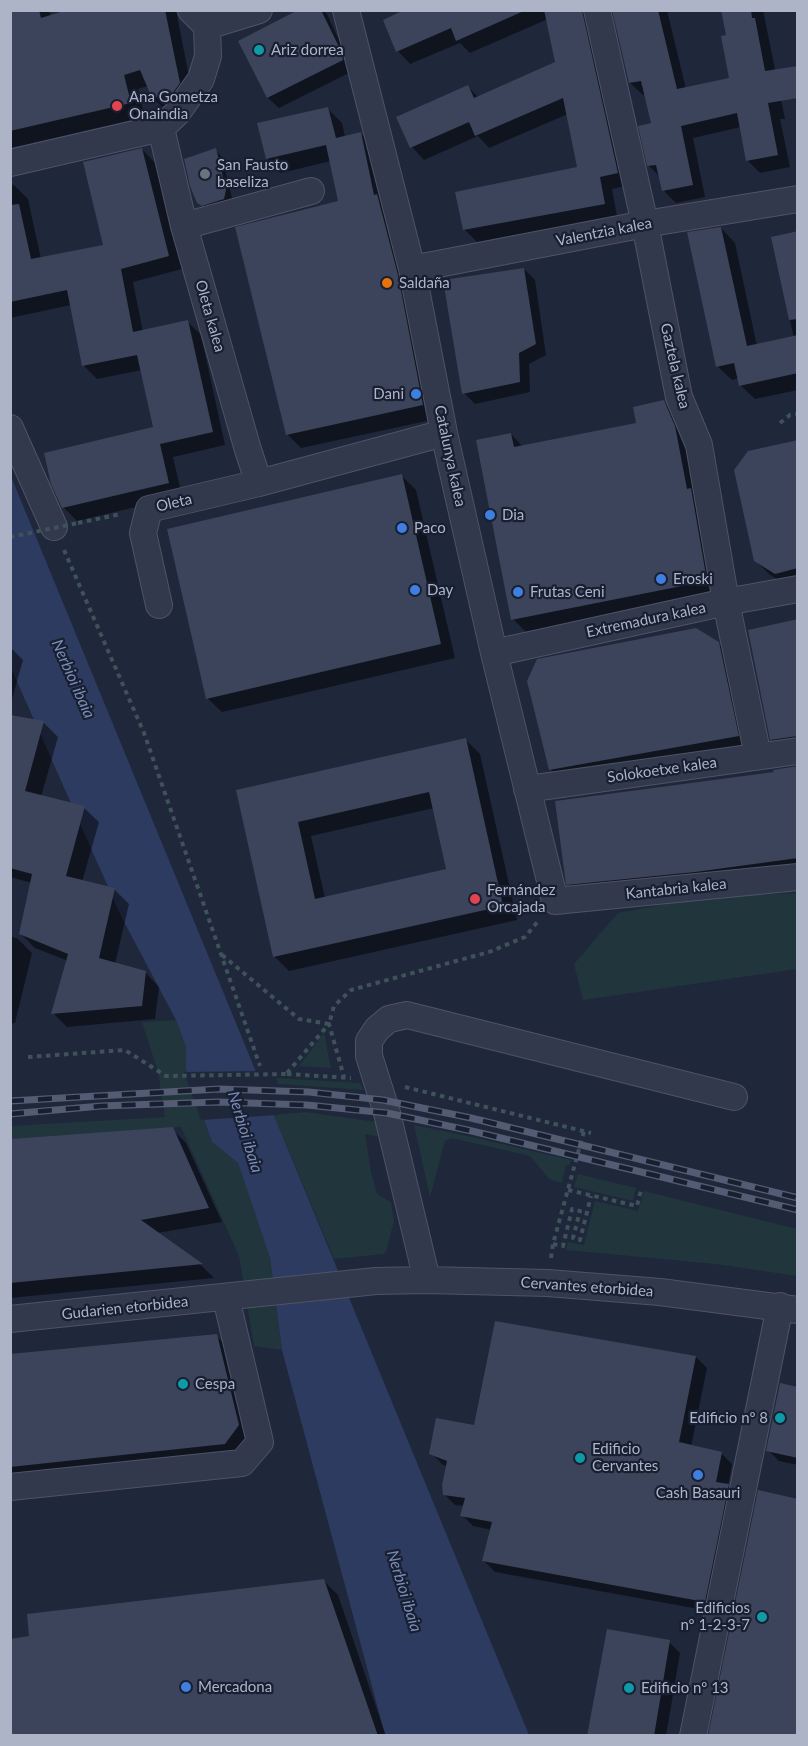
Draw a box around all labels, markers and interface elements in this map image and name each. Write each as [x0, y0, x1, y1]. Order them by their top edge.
place label: Ariz dorrea [271, 41, 344, 59]
marker: Ariz dorrea [252, 43, 266, 57]
place label: Ana Gometza Onaindia [129, 88, 218, 123]
marker: Ana Gometza Onaindia [110, 99, 124, 113]
place label: San Fausto baseliza [217, 156, 288, 191]
marker: San Fausto baseliza [198, 167, 212, 181]
street label: Valentzia kalea [555, 214, 653, 250]
place label: Saldaña [399, 274, 450, 292]
marker: Saldaña [380, 276, 394, 290]
street label: Oleta kalea [191, 278, 229, 354]
street label: Gaztela kalea [656, 321, 694, 411]
place label: Dani [373, 385, 404, 403]
marker: Dani [409, 387, 423, 401]
street label: Catalunya kalea [430, 404, 470, 508]
street label: Oleta [154, 490, 194, 516]
place label: Dia [502, 506, 524, 524]
marker: Dia [483, 508, 497, 522]
place label: Paco [414, 519, 446, 537]
marker: Paco [395, 521, 409, 535]
place label: Eroski [673, 570, 713, 588]
marker: Eroski [654, 572, 668, 586]
place label: Day [427, 581, 453, 599]
marker: Day [408, 583, 422, 597]
place label: Frutas Ceni [530, 583, 605, 601]
marker: Frutas Ceni [511, 585, 525, 599]
street label: Extremadura kalea [585, 599, 707, 641]
water label: Nerbioi ibaia [47, 637, 99, 721]
street label: Solokoetxe kalea [606, 753, 718, 787]
street label: Kantabria kalea [625, 875, 727, 903]
place label: Fernández Orcajada [487, 881, 556, 916]
marker: Fernández Orcajada [468, 892, 482, 906]
water label: Nerbioi ibaia [223, 1089, 267, 1175]
street label: Cervantes etorbidea [520, 1273, 654, 1301]
street label: Gudarien etorbidea [61, 1292, 189, 1324]
place label: Cespa [195, 1375, 235, 1393]
marker: Cespa [176, 1377, 190, 1391]
place label: Edificio nº 8 [689, 1409, 768, 1427]
marker: Edificio nº 8 [773, 1411, 787, 1425]
place label: Edificio Cervantes [592, 1440, 658, 1475]
marker: Edificio Cervantes [573, 1451, 587, 1465]
marker: Cash Basauri [691, 1468, 705, 1482]
place label: Cash Basauri [656, 1484, 740, 1502]
water label: Nerbioi ibaia [382, 1548, 426, 1634]
place label: Edificios nº 1-2-3-7 [680, 1599, 750, 1634]
marker: Edificios nº 1-2-3-7 [755, 1610, 769, 1624]
place label: Mercadona [198, 1678, 272, 1696]
place label: Edificio nº 13 [641, 1679, 729, 1697]
marker: Mercadona [179, 1680, 193, 1694]
marker: Edificio nº 13 [622, 1681, 636, 1695]

